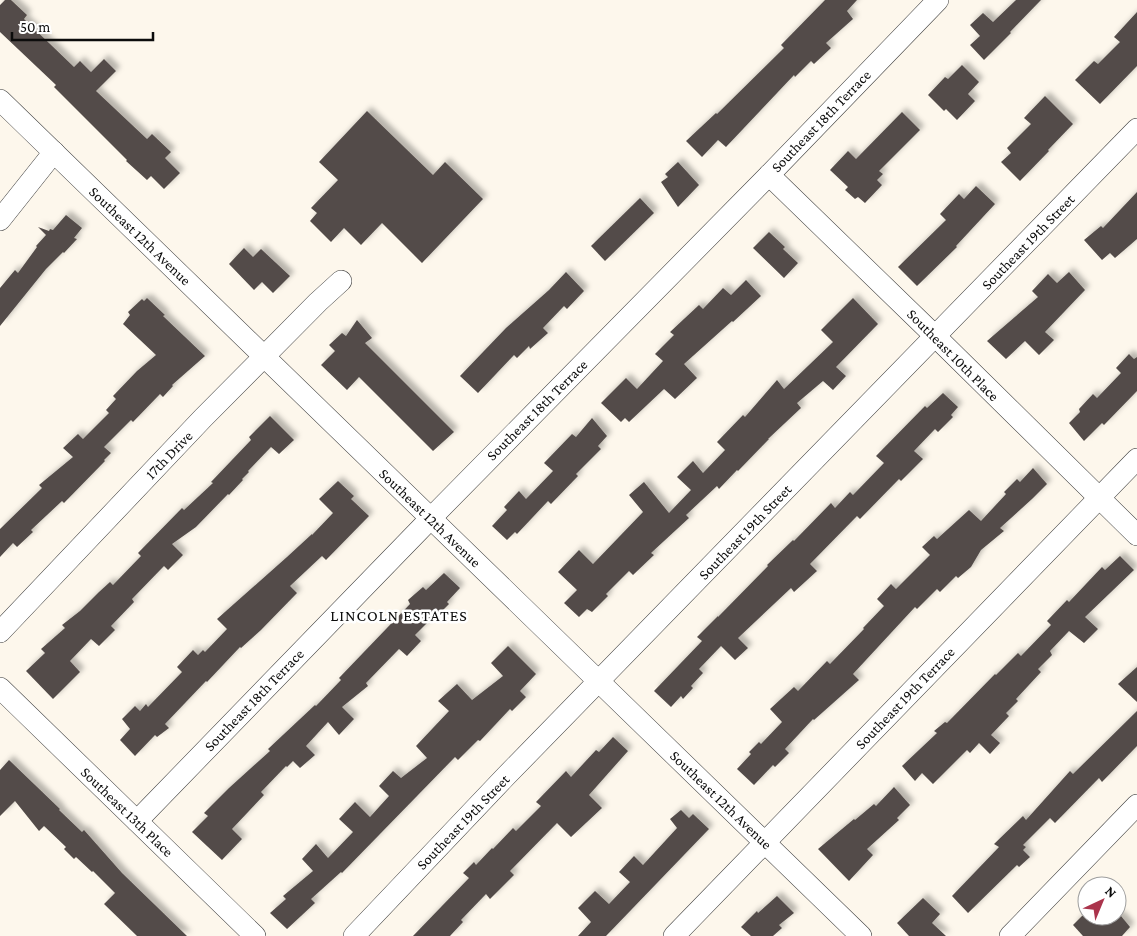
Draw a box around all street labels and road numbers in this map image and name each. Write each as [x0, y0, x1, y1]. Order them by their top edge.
street label: Southeast 18th Terrace [768, 66, 874, 175]
street label: Southeast 12th Avenue [86, 183, 194, 289]
street label: Southeast 19th Street [978, 190, 1078, 293]
street label: Southeast 10th Place [904, 306, 1002, 404]
street label: Southeast 18th Terrace [483, 356, 591, 464]
street label: 17th Drive [142, 427, 196, 482]
street label: Southeast 12th Avenue [376, 465, 484, 571]
street label: Southeast 19th Street [695, 480, 795, 583]
street label: Southeast 19th Terrace [852, 643, 958, 752]
street label: Southeast 18th Terrace [201, 645, 307, 754]
street label: Southeast 12th Avenue [667, 747, 775, 853]
street label: Southeast 13th Place [78, 764, 177, 860]
street label: Southeast 19th Street [413, 770, 513, 873]

